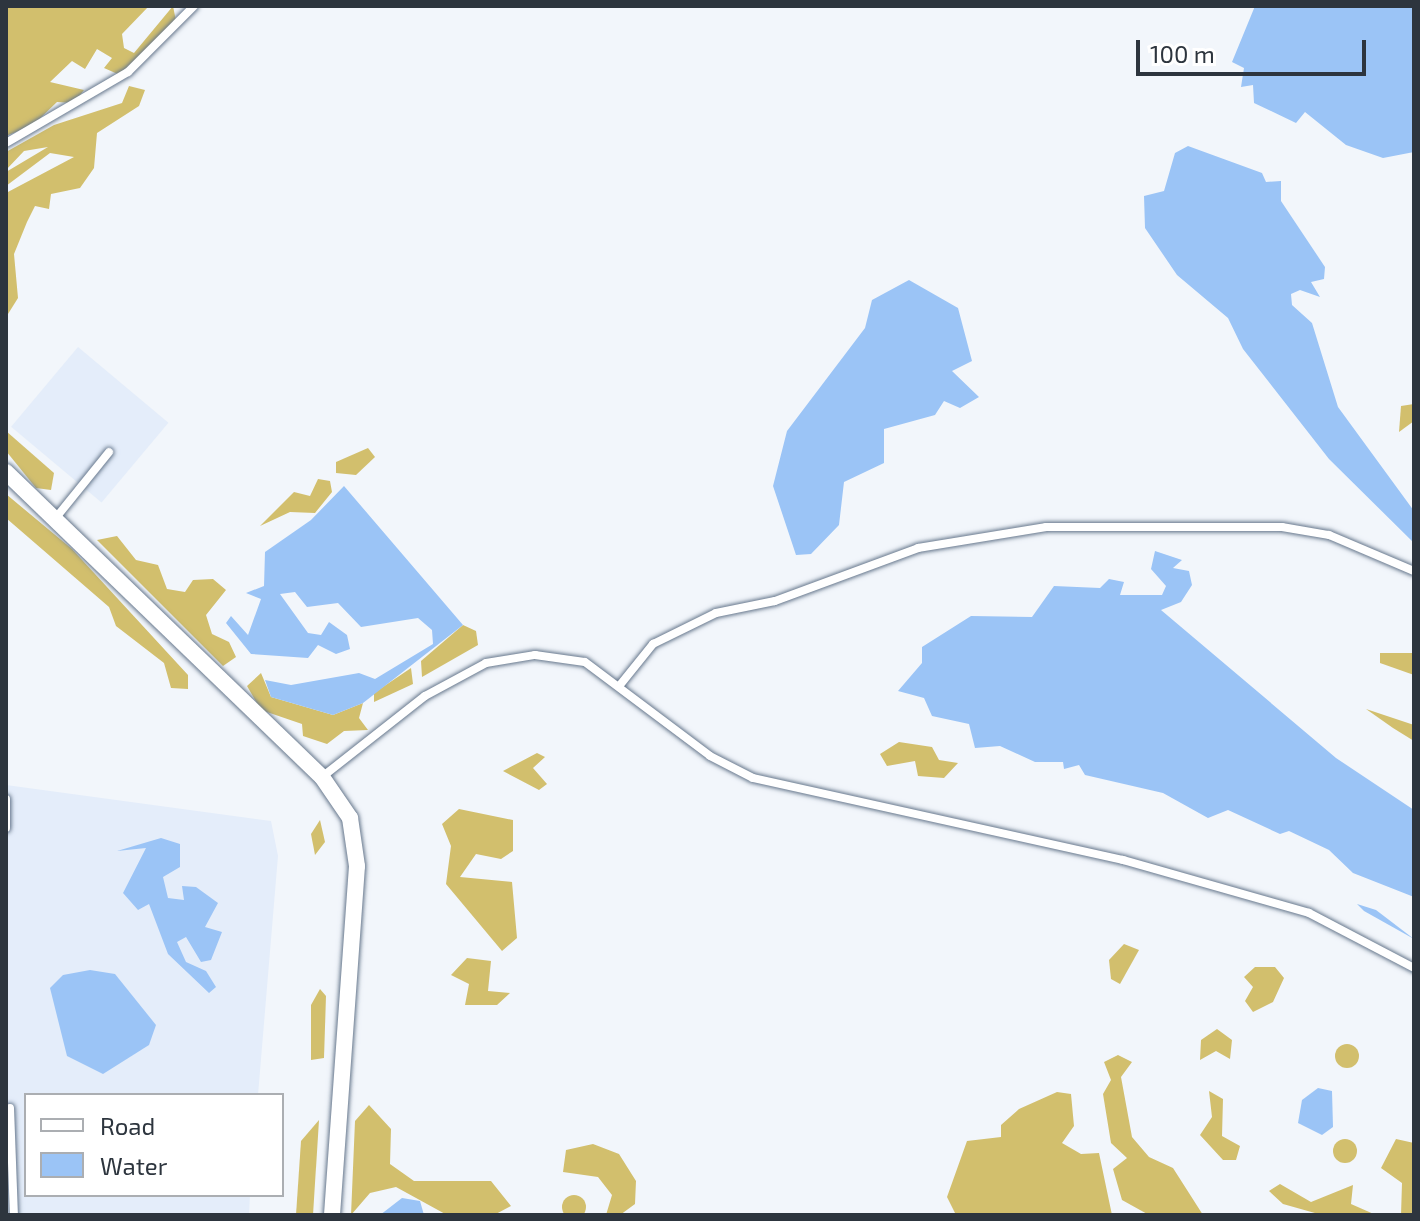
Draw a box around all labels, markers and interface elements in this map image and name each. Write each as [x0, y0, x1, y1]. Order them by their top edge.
scale bar [1140, 24, 1370, 74]
text: 100 m [1150, 39, 1215, 68]
legend [24, 1093, 284, 1197]
text: Road [100, 1111, 155, 1140]
text: Water [100, 1151, 167, 1180]

